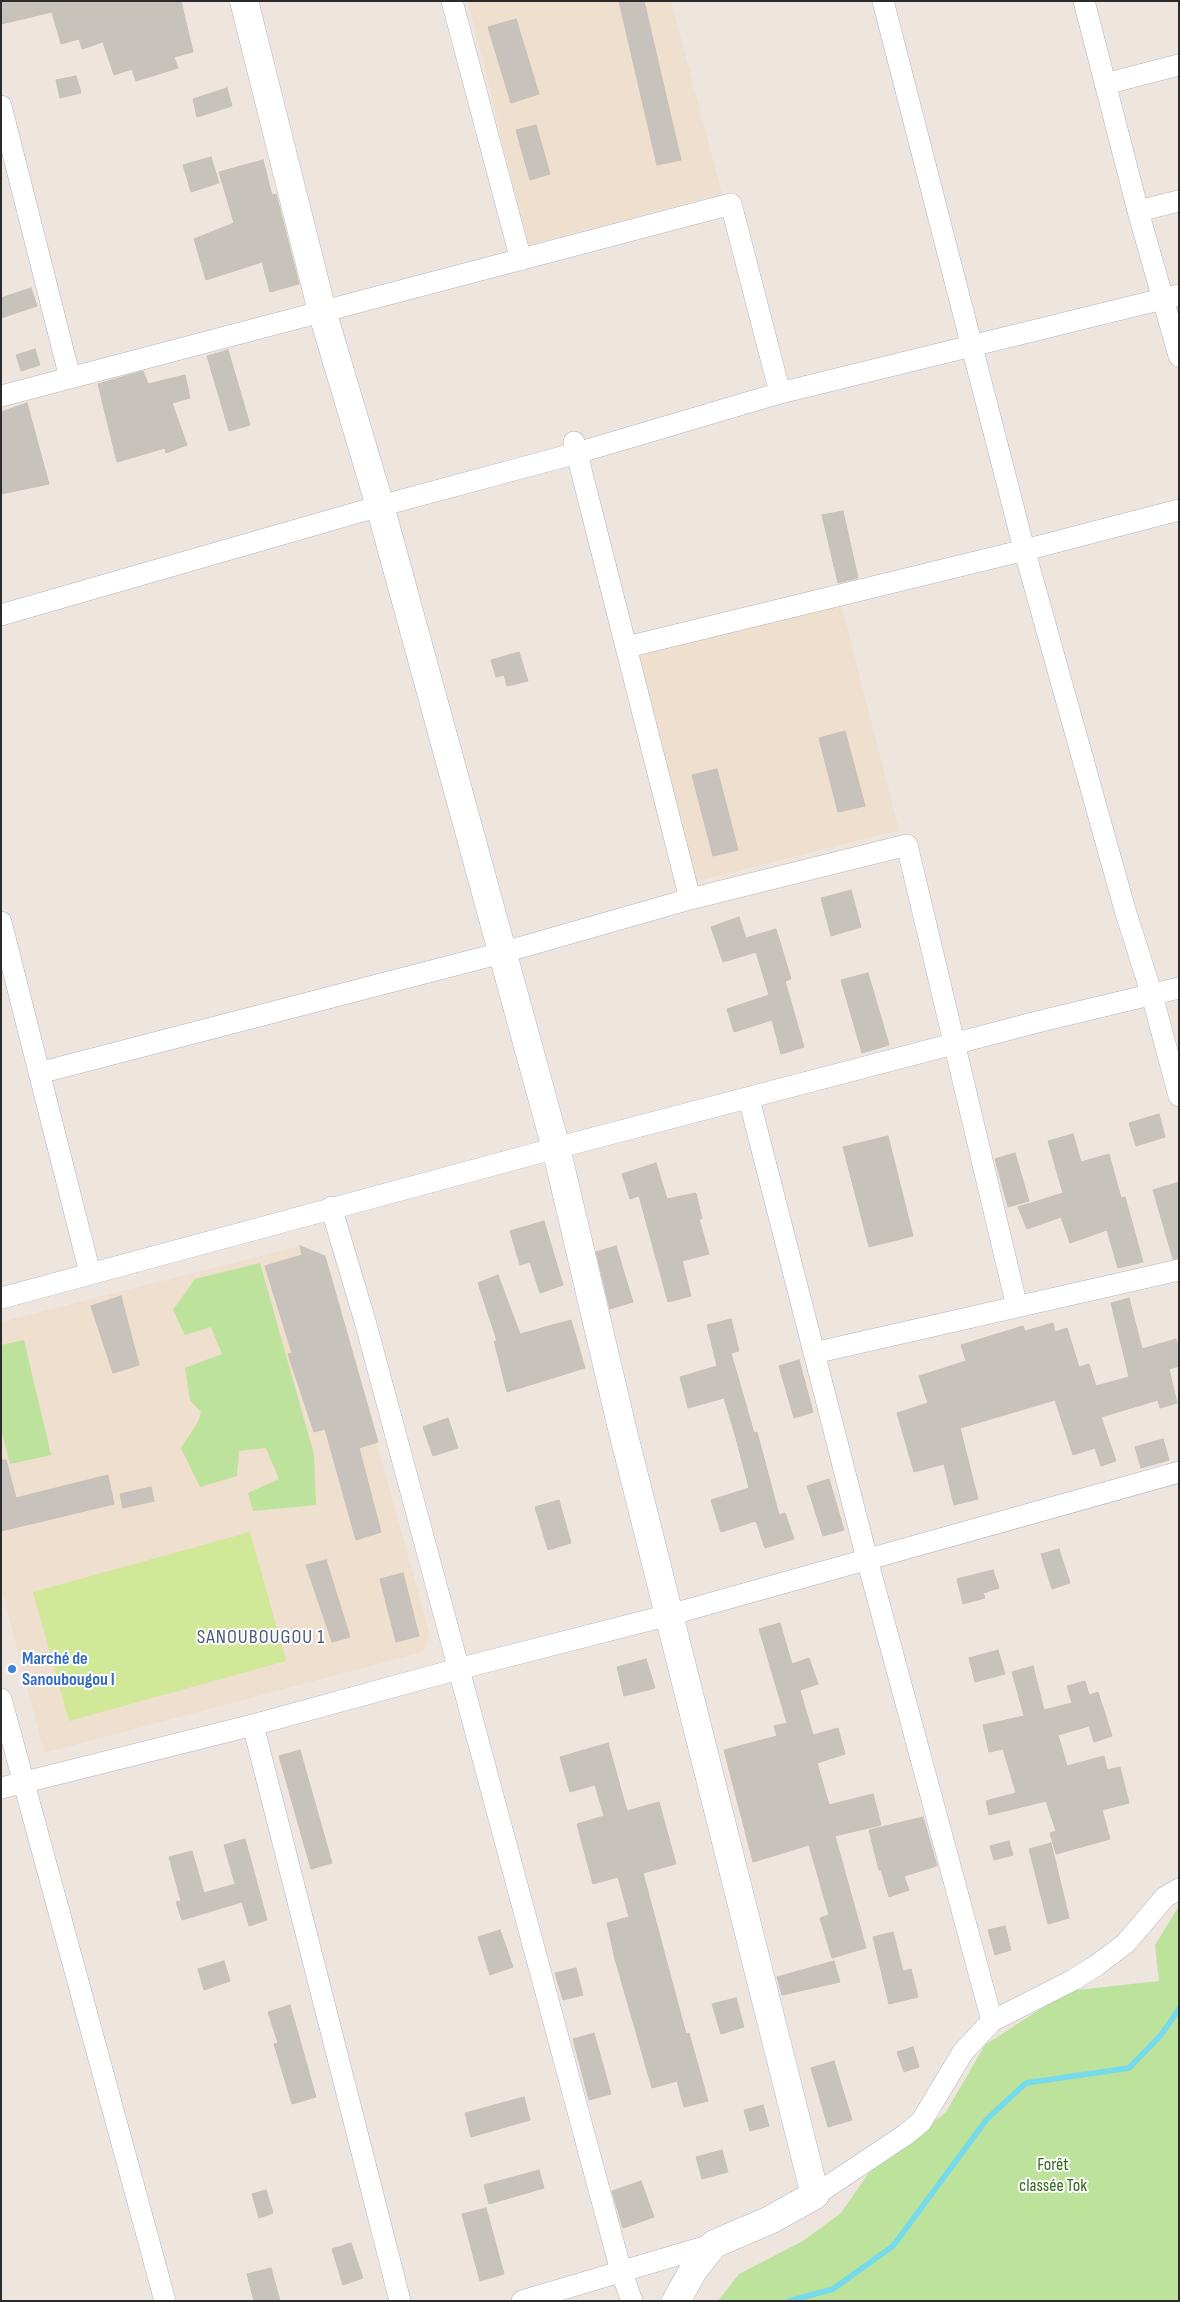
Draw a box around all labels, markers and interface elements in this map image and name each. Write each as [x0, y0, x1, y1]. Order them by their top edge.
district label: SANOUBOUGOU 1 [195, 1626, 327, 1650]
place label: Marché de Sanoubougou I [22, 1648, 115, 1690]
marker: Marché de Sanoubougou I [6, 1663, 18, 1675]
park label: Forêt classée Tok [1019, 2154, 1087, 2196]

